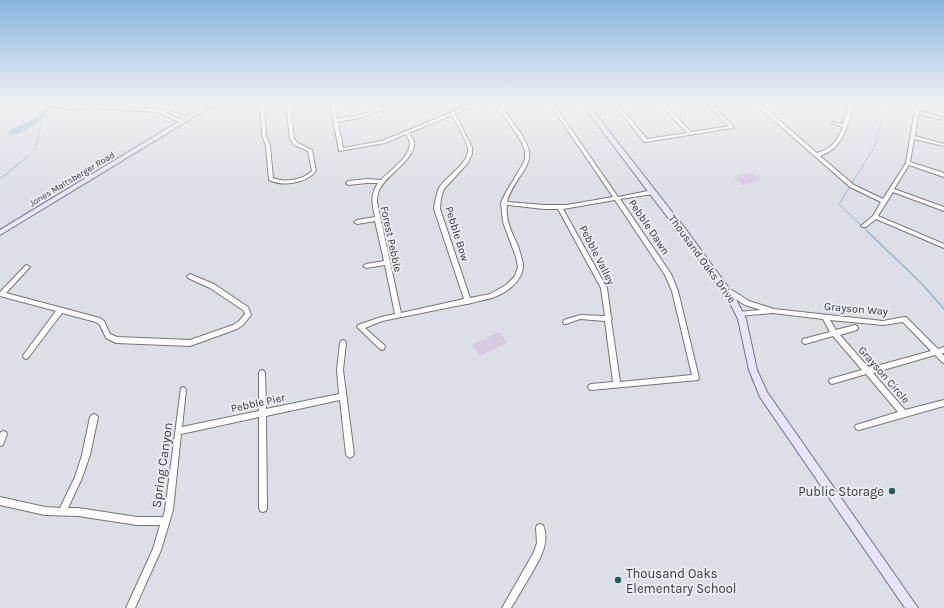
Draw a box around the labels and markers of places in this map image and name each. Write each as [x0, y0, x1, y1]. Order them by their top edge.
place label: Public Storage [798, 484, 884, 499]
marker: Public Storage [887, 486, 897, 496]
place label: Thousand Oaks Elementary School [626, 566, 736, 596]
marker: Thousand Oaks Elementary School [613, 575, 623, 585]

